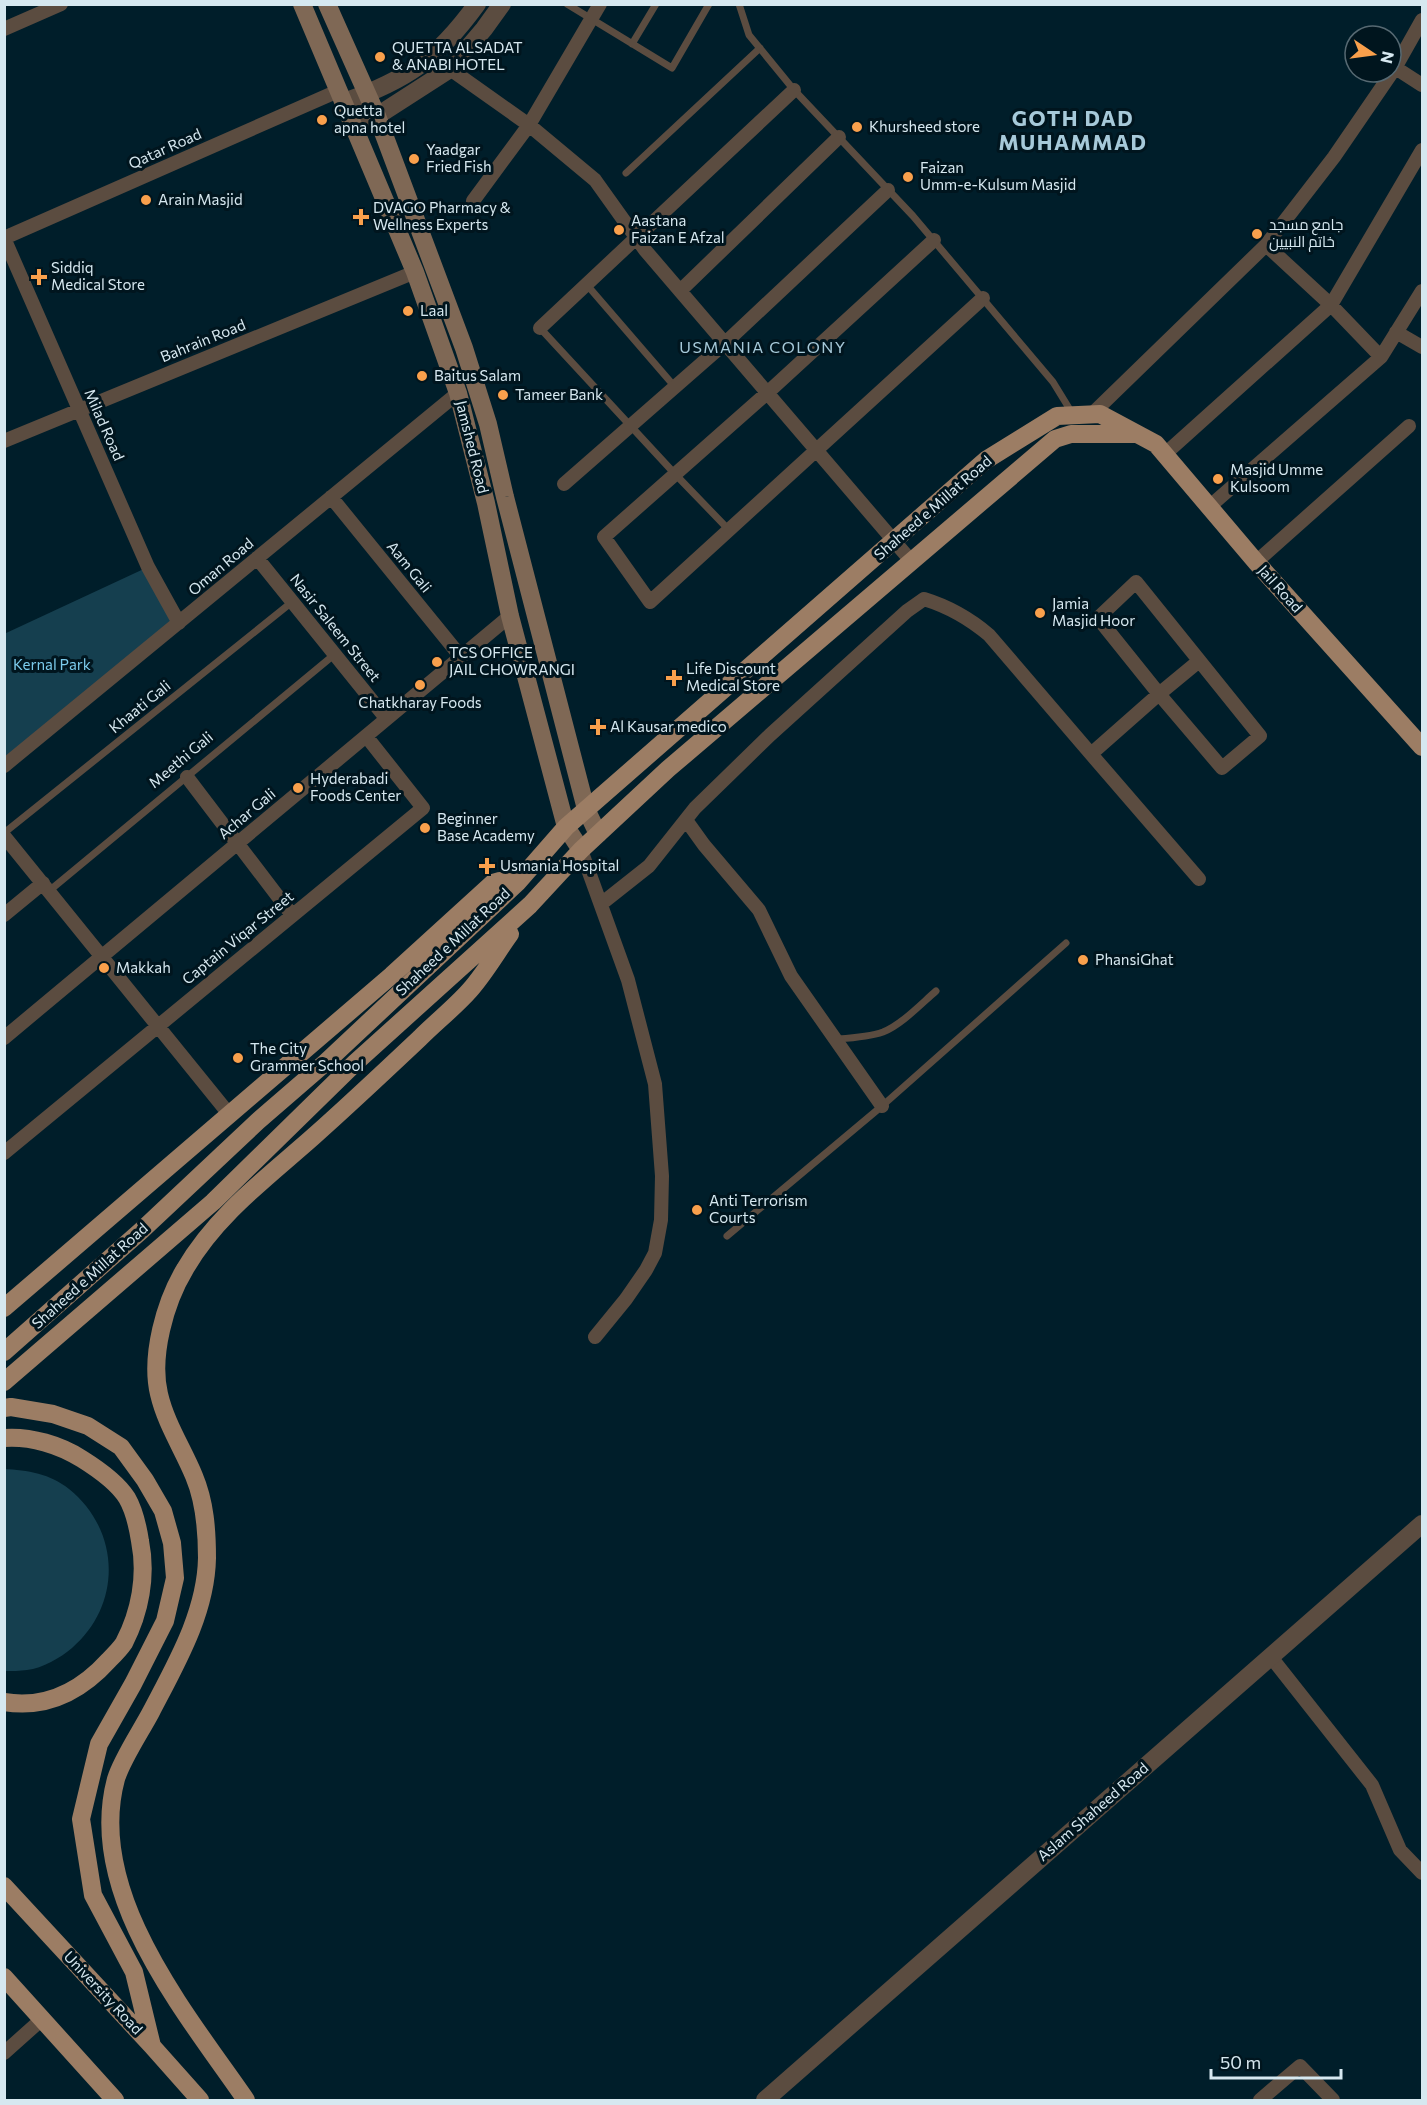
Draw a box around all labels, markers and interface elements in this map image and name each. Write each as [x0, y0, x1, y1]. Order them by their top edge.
north arrow [1343, 24, 1403, 84]
place label: QUETTA ALSADAT & ANABI HOTEL [392, 38, 523, 73]
marker: QUETTA ALSADAT & ANABI HOTEL [373, 50, 387, 64]
text: N [1377, 50, 1399, 65]
place label: Quetta apna hotel [334, 101, 405, 136]
district label: GOTH DAD MUHAMMAD [998, 105, 1148, 154]
marker: Quetta apna hotel [315, 113, 329, 127]
place label: Khursheed store [869, 117, 980, 135]
marker: Khursheed store [850, 120, 864, 134]
street label: Qatar Road [125, 124, 204, 172]
place label: Yaadgar Fried Fish [426, 140, 492, 175]
marker: Yaadgar Fried Fish [407, 152, 421, 166]
place label: Faizan Umm-e-Kulsum Masjid [920, 158, 1076, 193]
marker: Faizan Umm-e-Kulsum Masjid [901, 170, 915, 184]
place label: Arain Masjid [158, 190, 243, 208]
marker: Arain Masjid [139, 193, 153, 207]
place label: DVAGO Pharmacy & Wellness Experts [373, 198, 511, 233]
marker: DVAGO Pharmacy & Wellness Experts [354, 210, 368, 224]
place label: Aastana Faizan E Afzal [631, 211, 725, 246]
place label: جامع مسجد خاتم النبیین [1269, 215, 1343, 252]
marker: Aastana Faizan E Afzal [612, 223, 626, 237]
marker: جامع مسجد خاتم النبیین [1250, 227, 1264, 241]
place label: Siddiq Medical Store [51, 258, 145, 293]
marker: Siddiq Medical Store [32, 270, 46, 284]
place label: Laal [420, 301, 448, 319]
marker: Laal [401, 304, 415, 318]
street label: Bahrain Road [157, 315, 248, 365]
district label: USMANIA COLONY [679, 337, 847, 356]
place label: Baitus Salam [434, 366, 521, 384]
marker: Baitus Salam [415, 369, 429, 383]
place label: Tameer Bank [515, 385, 603, 403]
street label: Milad Road [81, 386, 129, 463]
marker: Tameer Bank [496, 388, 510, 402]
street label: Jamshed Road [453, 398, 493, 495]
street label: Shaheed e Millat Road [870, 451, 995, 563]
place label: Masjid Umme Kulsoom [1230, 460, 1323, 495]
marker: Masjid Umme Kulsoom [1211, 472, 1225, 486]
street label: Oman Road [184, 534, 257, 599]
street label: Aam Gali [384, 537, 436, 596]
street label: Jail Road [1255, 561, 1307, 616]
street label: Nasir Saleem Street [287, 570, 385, 685]
place label: Jamia Masjid Hoor [1052, 594, 1135, 629]
marker: Jamia Masjid Hoor [1033, 606, 1047, 620]
place label: TCS OFFICE JAIL CHOWRANGI [449, 643, 575, 678]
park label: Kernal Park [13, 655, 91, 673]
marker: TCS OFFICE JAIL CHOWRANGI [430, 655, 444, 669]
place label: Life Discount Medical Store [686, 659, 780, 694]
marker: Life Discount Medical Store [667, 671, 681, 685]
street label: Khaati Gali [105, 676, 174, 736]
marker: Chatkharay Foods [413, 678, 427, 692]
place label: Chatkharay Foods [358, 693, 482, 711]
place label: Al Kausar medico [610, 717, 727, 735]
marker: Al Kausar medico [591, 720, 605, 734]
street label: Meethi Gali [145, 727, 216, 791]
place label: Hyderabadi Foods Center [310, 769, 401, 804]
marker: Hyderabadi Foods Center [291, 781, 305, 795]
street label: Achar Gali [214, 784, 279, 842]
place label: Beginner Base Academy [437, 809, 535, 844]
marker: Beginner Base Academy [418, 821, 432, 835]
place label: Usmania Hospital [500, 856, 619, 874]
marker: Usmania Hospital [478, 857, 496, 875]
street label: Shaheed e Millat Road [391, 884, 513, 999]
street label: Captain Viqar Street [178, 887, 297, 988]
place label: PhansiGhat [1095, 950, 1174, 968]
marker: PhansiGhat [1076, 953, 1090, 967]
place label: Makkah [116, 958, 171, 976]
marker: Makkah [97, 961, 111, 975]
place label: The City Grammer School [250, 1039, 364, 1074]
marker: The City Grammer School [231, 1051, 245, 1065]
place label: Anti Terrorism Courts [709, 1191, 808, 1226]
marker: Anti Terrorism Courts [690, 1203, 704, 1217]
street label: Shaheed e Millat Road [28, 1218, 151, 1332]
street label: Aslam Shaheed Road [1033, 1758, 1151, 1864]
street label: University Road [61, 1947, 147, 2038]
scale bar [1211, 2042, 1342, 2080]
text: 50 m [1220, 2051, 1261, 2073]

